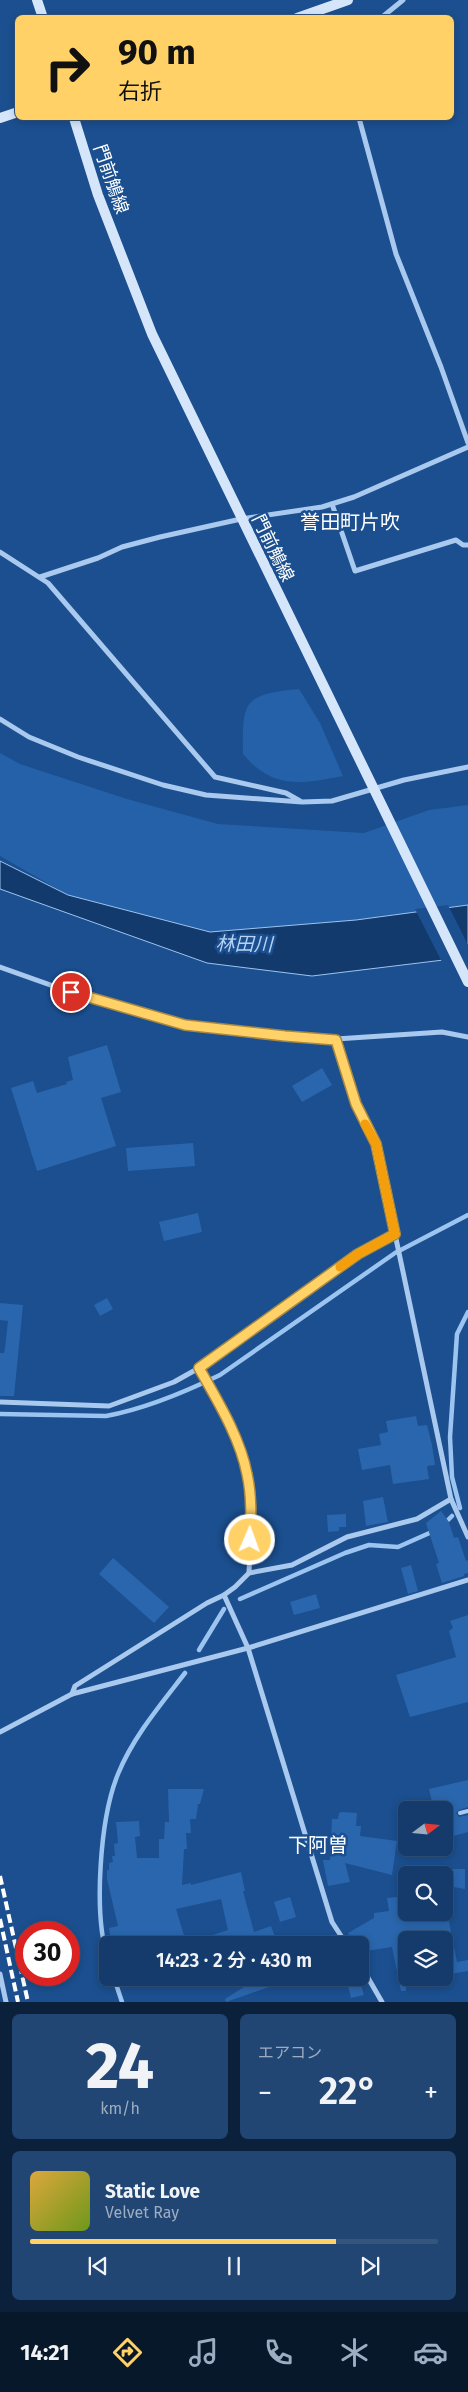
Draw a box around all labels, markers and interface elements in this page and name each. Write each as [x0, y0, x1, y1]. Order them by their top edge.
text: 90 m [118, 31, 196, 73]
icon: right [35, 35, 100, 100]
text: 右折 [118, 78, 162, 105]
street label: 門前鵤線 [89, 141, 133, 217]
district label: 誉田町片吹 [300, 510, 400, 534]
street label: 門前鵤線 [247, 511, 299, 585]
water label: 林田川 [215, 932, 275, 956]
pin [50, 971, 92, 1013]
icon: arrive [57, 978, 85, 1006]
position arrow [223, 1513, 275, 1565]
north arrow [398, 1801, 452, 1856]
map controls [398, 1801, 453, 1986]
district label: 下阿曽 [288, 1833, 348, 1857]
button: search [398, 1866, 453, 1921]
speed limit sign: 30 [15, 1921, 80, 1986]
button: layers [398, 1931, 453, 1986]
text: 14:23 · 2 分 · 430 m [156, 1949, 312, 1972]
text: 24 [86, 2027, 154, 2105]
text: エアコン [258, 2043, 322, 2062]
text: 22° [319, 2068, 377, 2114]
text: − [258, 2076, 272, 2109]
text: + [424, 2076, 438, 2109]
text: km/h [100, 2099, 140, 2118]
text: Static Love [105, 2180, 200, 2203]
text: Velvet Ray [105, 2203, 179, 2222]
icon: previous [84, 2252, 112, 2280]
icon: pause [220, 2252, 248, 2280]
icon: next [356, 2252, 384, 2280]
icon: directions [110, 2335, 145, 2370]
icon: music [186, 2335, 221, 2370]
icon: phone [261, 2335, 296, 2370]
icon: climate [337, 2335, 372, 2370]
icon: car [413, 2335, 448, 2370]
text: 14:21 [20, 2339, 69, 2366]

